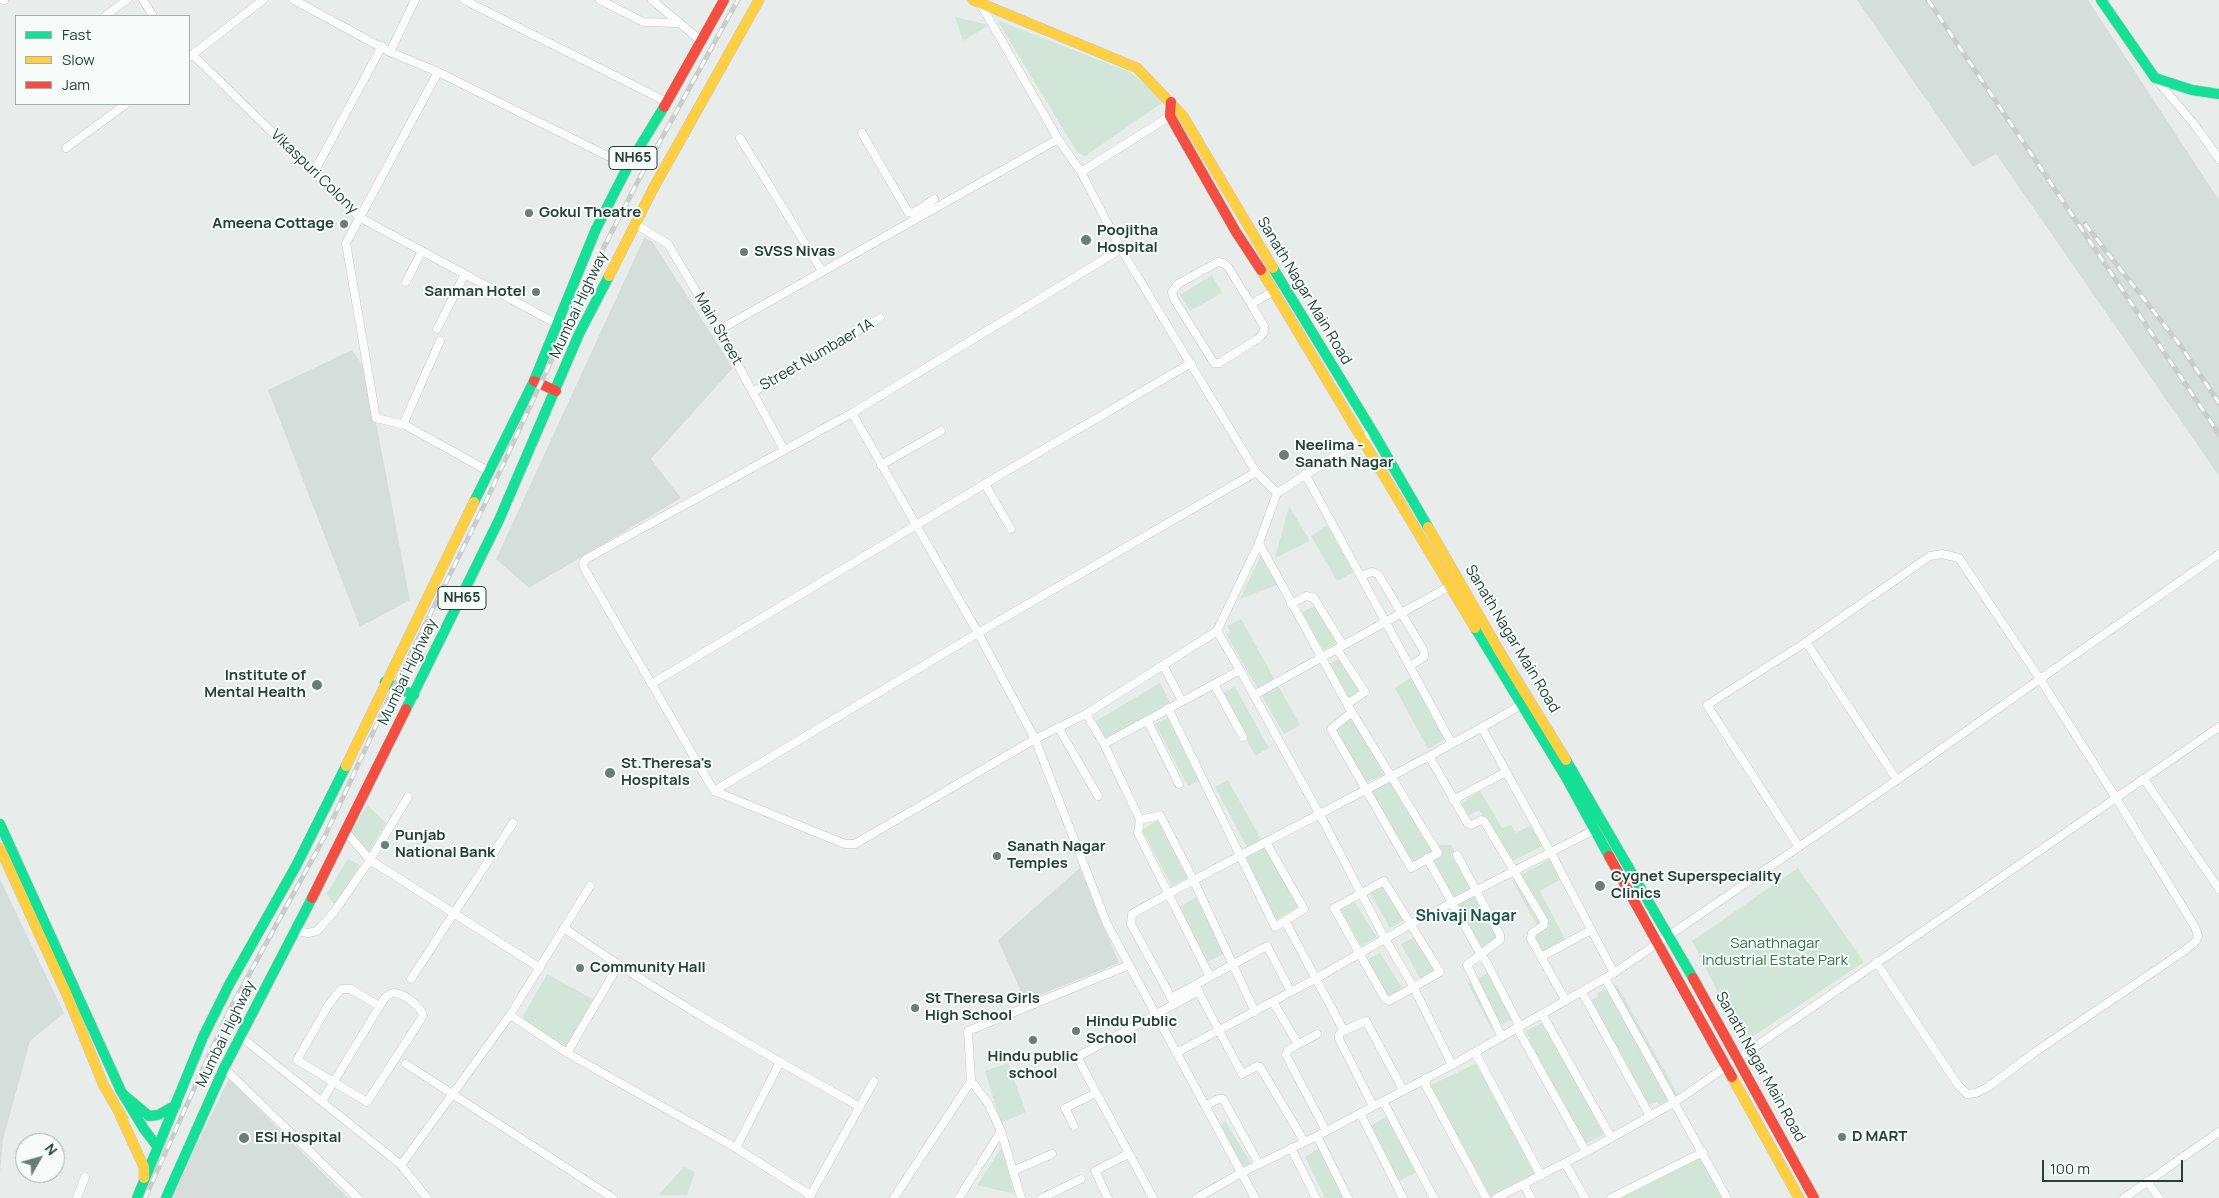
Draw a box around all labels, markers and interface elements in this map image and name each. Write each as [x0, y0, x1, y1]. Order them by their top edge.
legend [15, 15, 190, 105]
text: Fast [62, 24, 91, 45]
text: Slow [62, 49, 95, 70]
text: Jam [62, 74, 90, 95]
street label: Vikaspuri Colony [267, 126, 361, 218]
road number: NH65 [609, 146, 657, 170]
place label: Gokul Theatre [539, 204, 641, 222]
marker: Gokul Theatre [523, 207, 535, 219]
street label: Sanath Nagar Main Road [1253, 214, 1355, 368]
place label: Ameena Cottage [212, 215, 334, 233]
marker: Ameena Cottage [338, 218, 350, 230]
place label: Poojitha Hospital [1097, 222, 1158, 257]
marker: Poojitha Hospital [1079, 233, 1093, 247]
place label: SVSS Nivas [754, 243, 835, 261]
marker: SVSS Nivas [738, 246, 750, 258]
street label: Mumbai Highway [546, 248, 612, 362]
place label: Sanman Hotel [424, 283, 526, 301]
marker: Sanman Hotel [530, 286, 542, 298]
street label: Main Street [690, 290, 746, 368]
street label: Street Numbaer 1A [757, 315, 877, 395]
place label: Neelima - Sanath Nagar [1295, 437, 1394, 472]
marker: Neelima - Sanath Nagar [1277, 448, 1291, 462]
street label: Sanath Nagar Main Road [1461, 562, 1563, 716]
road number: NH65 [438, 586, 486, 610]
street label: Mumbai Highway [374, 616, 442, 728]
place label: Institute of Mental Health [204, 667, 306, 702]
marker: Institute of Mental Health [310, 678, 324, 692]
place label: St.Theresa's Hospitals [621, 755, 712, 790]
marker: St.Theresa's Hospitals [603, 766, 617, 780]
place label: Punjab National Bank [395, 827, 495, 862]
place label: Sanath Nagar Temples [1007, 838, 1106, 873]
marker: Punjab National Bank [379, 839, 391, 851]
marker: Sanath Nagar Temples [991, 850, 1003, 862]
place label: Cygnet Superspeciality Clinics [1611, 868, 1781, 903]
marker: Cygnet Superspeciality Clinics [1593, 879, 1607, 893]
district label: Shivaji Nagar [1415, 907, 1517, 927]
park label: Sanathnagar Industrial Estate Park [1702, 935, 1848, 970]
place label: Community Hall [590, 959, 706, 977]
marker: Community Hall [574, 962, 586, 974]
street label: Mumbai Highway [192, 978, 260, 1090]
street label: Sanath Nagar Main Road [1711, 989, 1809, 1145]
place label: St Theresa Girls High School [925, 990, 1040, 1025]
marker: St Theresa Girls High School [909, 1002, 921, 1014]
place label: Hindu Public School [1086, 1013, 1177, 1048]
marker: Hindu Public School [1070, 1025, 1082, 1037]
marker: Hindu public school [1027, 1034, 1039, 1046]
place label: Hindu public school [988, 1048, 1078, 1083]
place label: D MART [1852, 1128, 1907, 1146]
place label: ESI Hospital [255, 1129, 342, 1147]
marker: ESI Hospital [237, 1131, 251, 1145]
marker: D MART [1836, 1131, 1848, 1143]
north arrow [15, 1133, 65, 1183]
text: N [41, 1139, 62, 1159]
scale bar [2044, 1150, 2185, 1182]
text: 100 m [2050, 1158, 2090, 1179]

